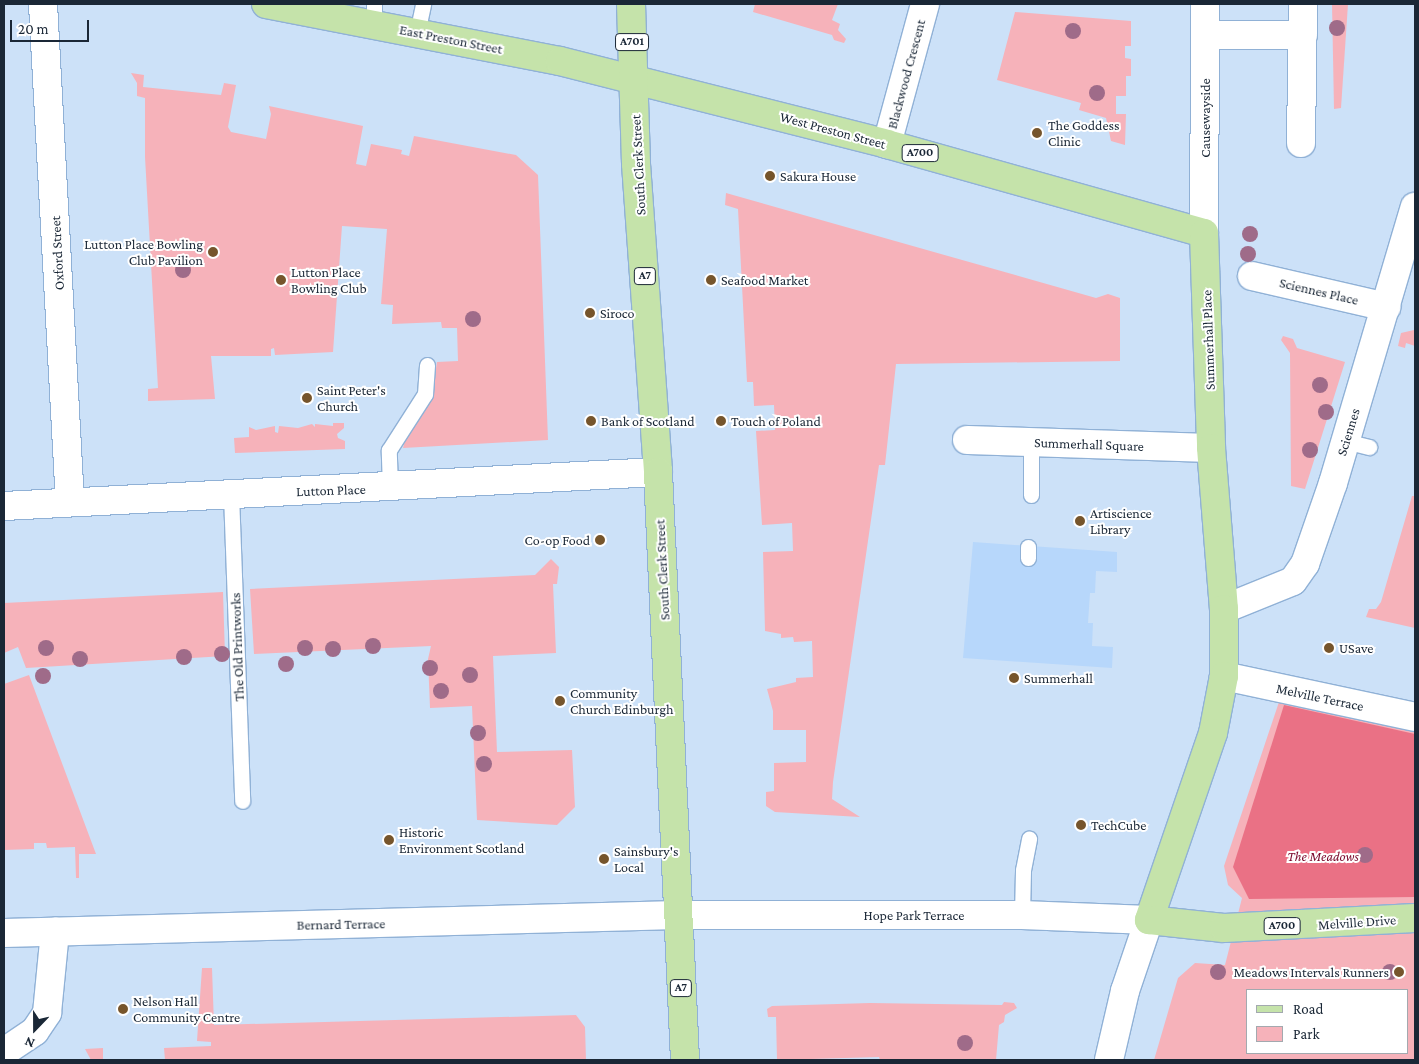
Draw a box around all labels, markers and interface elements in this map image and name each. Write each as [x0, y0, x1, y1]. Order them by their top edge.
scale bar [12, 10, 91, 42]
street label: Blackwood Crescent [883, 17, 929, 131]
text: 20 m [18, 21, 49, 37]
street label: East Preston Street [398, 21, 504, 57]
road number: A701 [614, 32, 650, 52]
street label: Causewayside [1197, 78, 1213, 158]
street label: West Preston Street [778, 108, 888, 152]
street label: South Clerk Street [627, 114, 649, 216]
place label: The Goddess Clinic [1048, 117, 1120, 150]
marker: The Goddess Clinic [1030, 126, 1044, 140]
road number: A700 [901, 144, 939, 162]
place label: Sakura House [780, 168, 856, 184]
marker: Sakura House [764, 170, 776, 182]
street label: Oxford Street [47, 215, 67, 291]
place label: Lutton Place Bowling Club Pavilion [84, 236, 203, 268]
marker: Lutton Place Bowling Club Pavilion [207, 246, 219, 258]
place label: Lutton Place Bowling Club [291, 264, 367, 296]
road number: A7 [634, 266, 656, 286]
place label: Seafood Market [721, 272, 808, 288]
marker: Lutton Place Bowling Club [275, 274, 287, 286]
marker: Seafood Market [705, 274, 717, 286]
street label: Sciennes Place [1278, 274, 1360, 308]
street label: Summerhall Place [1198, 289, 1218, 391]
place label: Siroco [600, 305, 635, 321]
marker: Siroco [584, 307, 596, 319]
place label: Saint Peter's Church [317, 382, 386, 414]
marker: Saint Peter's Church [301, 392, 313, 404]
street label: Sciennes [1333, 406, 1363, 458]
place label: Bank of Scotland [601, 413, 695, 429]
place label: Touch of Poland [731, 413, 821, 429]
marker: Bank of Scotland [585, 415, 597, 427]
marker: Touch of Poland [715, 415, 727, 427]
street label: Summerhall Square [1034, 434, 1144, 454]
street label: Lutton Place [296, 480, 366, 500]
place label: Artiscience Library [1090, 505, 1152, 538]
marker: Artiscience Library [1074, 515, 1086, 527]
street label: South Clerk Street [651, 519, 673, 621]
place label: Co-op Food [525, 532, 590, 548]
marker: Co-op Food [594, 534, 606, 546]
street label: The Old Printworks [227, 592, 247, 702]
place label: USave [1339, 640, 1374, 656]
marker: USave [1323, 642, 1335, 654]
place label: Summerhall [1024, 670, 1093, 686]
marker: Summerhall [1008, 672, 1020, 684]
street label: Melville Terrace [1275, 680, 1365, 714]
place label: Community Church Edinburgh [570, 685, 674, 718]
marker: Community Church Edinburgh [554, 695, 566, 707]
place label: TechCube [1091, 817, 1146, 833]
marker: TechCube [1075, 819, 1087, 831]
place label: Historic Environment Scotland [399, 824, 524, 856]
marker: Historic Environment Scotland [383, 834, 395, 846]
place label: Sainsbury's Local [614, 843, 678, 876]
park label: The Meadows [1287, 848, 1359, 864]
marker: Sainsbury's Local [598, 853, 610, 865]
street label: Hope Park Terrace [863, 907, 965, 923]
street label: Melville Drive [1317, 911, 1397, 933]
street label: Bernard Terrace [296, 915, 386, 933]
road number: A700 [1263, 916, 1301, 936]
place label: Meadows Intervals Runners [1233, 964, 1389, 980]
marker: Meadows Intervals Runners [1393, 966, 1405, 978]
road number: A7 [670, 978, 692, 998]
legend [1246, 989, 1409, 1054]
place label: Nelson Hall Community Centre [133, 993, 240, 1026]
text: Road [1293, 1001, 1323, 1017]
marker: Nelson Hall Community Centre [117, 1003, 129, 1015]
north arrow [10, 1004, 60, 1054]
text: Park [1293, 1026, 1320, 1042]
text: N [22, 1034, 37, 1052]

